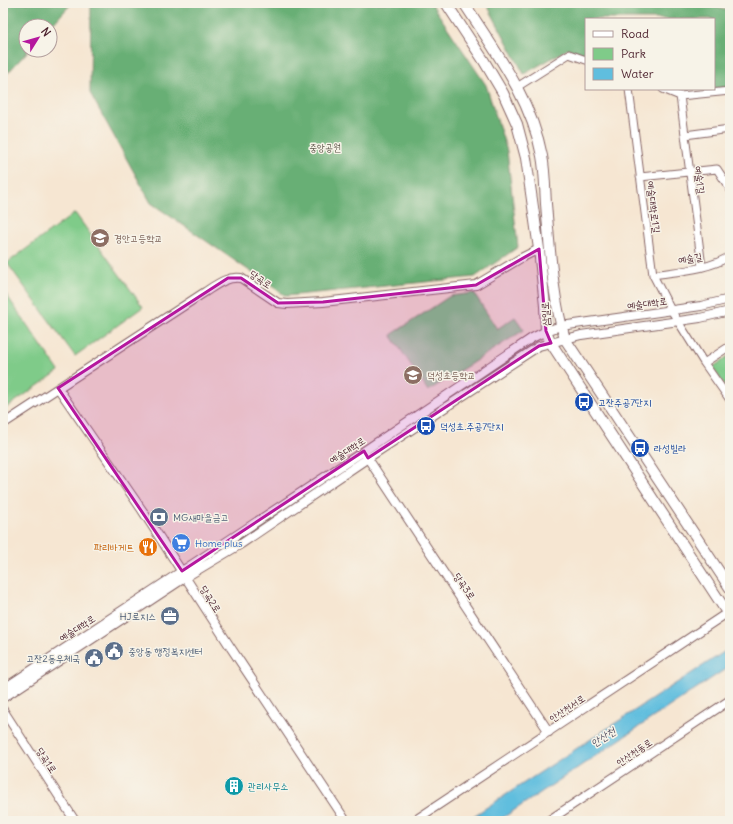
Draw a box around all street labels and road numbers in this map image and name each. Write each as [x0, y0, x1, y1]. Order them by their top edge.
street label: 예술1길 [691, 165, 708, 195]
street label: 예술대학로1길 [644, 180, 663, 234]
street label: 예술길 [677, 250, 703, 267]
street label: 당곡로 [247, 267, 274, 292]
street label: 예술대학로 [626, 294, 668, 313]
street label: 삼일로 [538, 302, 553, 326]
street label: 예술대학로 [327, 434, 368, 467]
street label: 당곡3로 [451, 570, 478, 602]
street label: 당곡2로 [197, 583, 224, 615]
street label: 예술대학로 [57, 612, 98, 645]
street label: 안산천서로 [547, 692, 588, 725]
street label: 안산천동로 [614, 736, 655, 769]
street label: 당곡1로 [33, 745, 60, 776]

